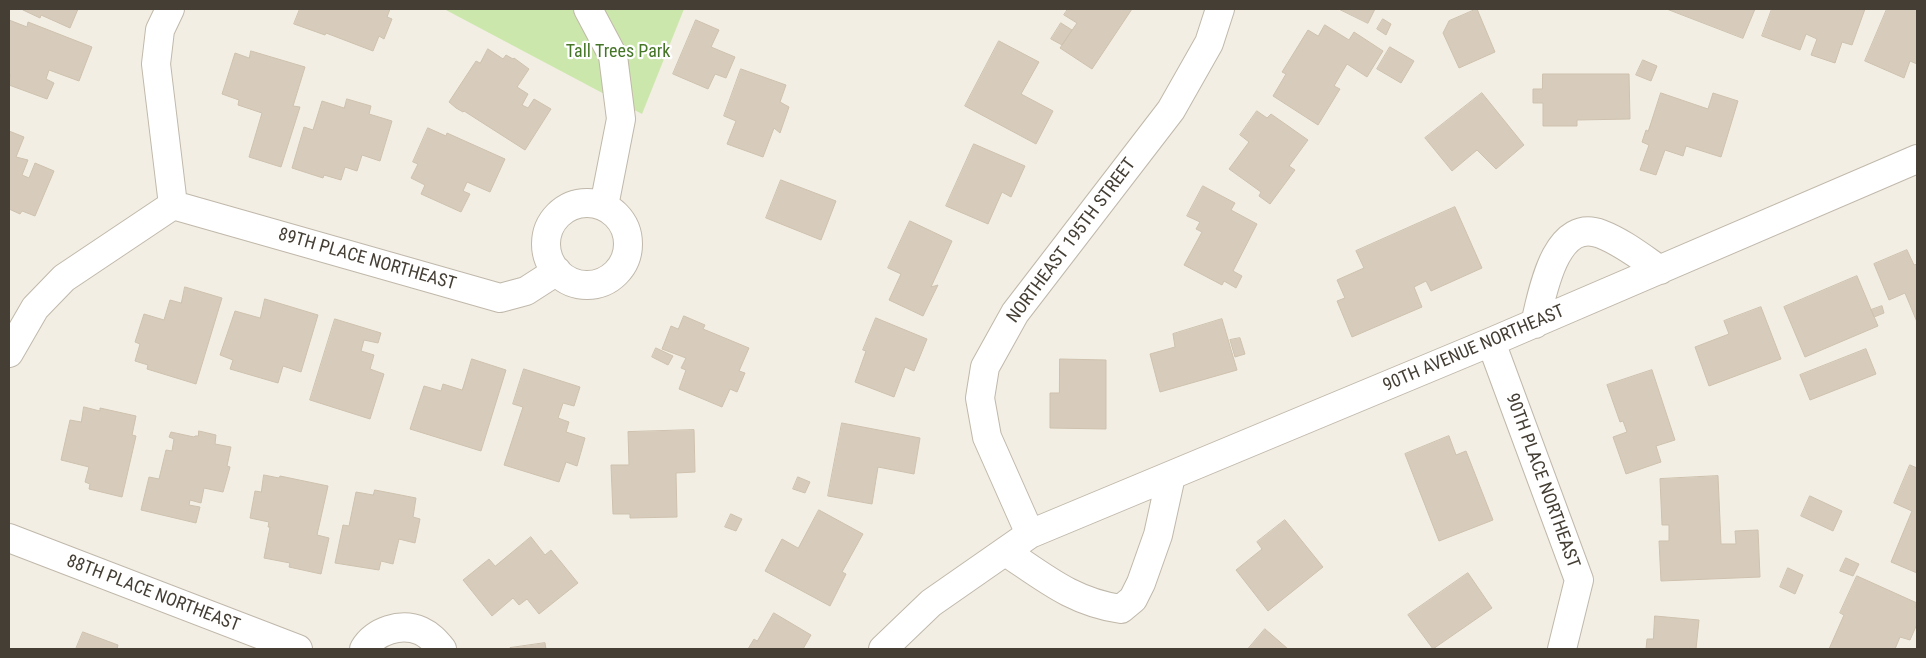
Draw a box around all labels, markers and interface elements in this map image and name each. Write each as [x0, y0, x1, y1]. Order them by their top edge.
park label: Tall Trees Park [566, 41, 670, 63]
street label: NORTHEAST 195TH STREET [1003, 154, 1141, 328]
street label: 89TH PLACE NORTHEAST [276, 224, 458, 296]
street label: 90TH AVENUE NORTHEAST [1380, 301, 1568, 397]
street label: 90TH PLACE NORTHEAST [1500, 391, 1584, 571]
street label: 88TH PLACE NORTHEAST [63, 551, 243, 637]

